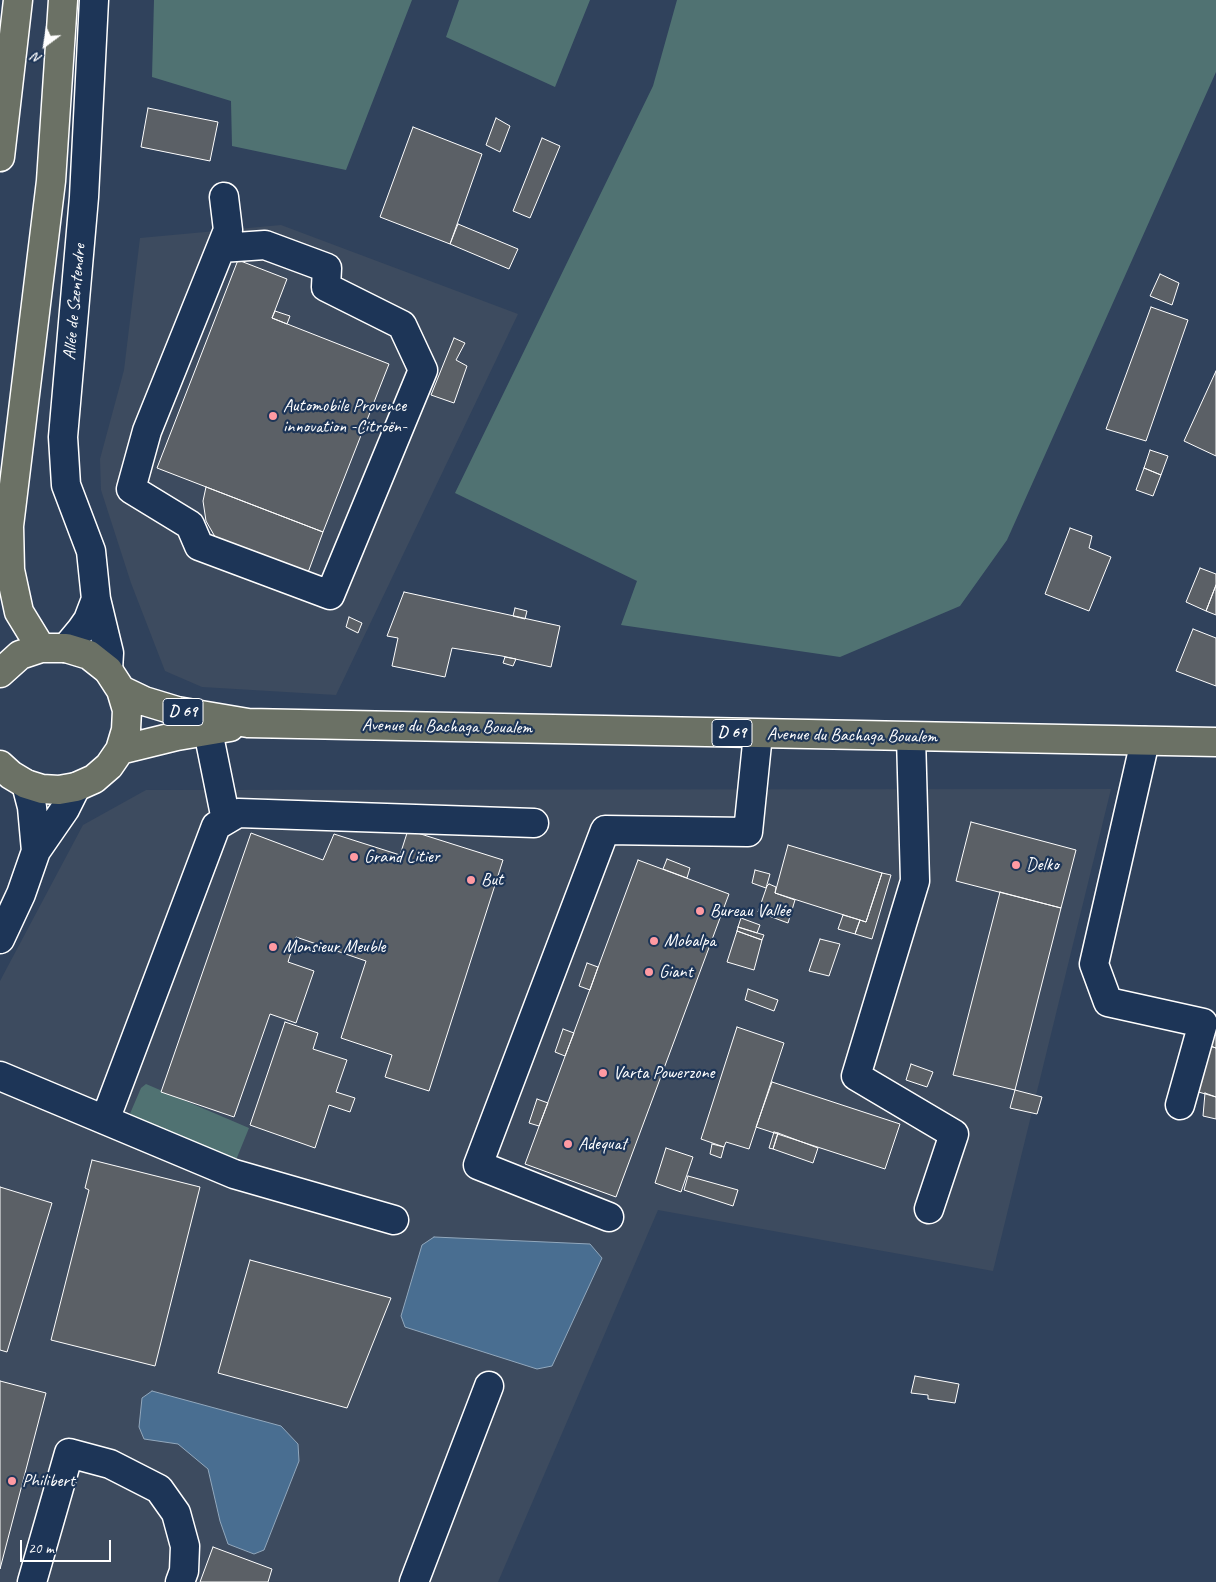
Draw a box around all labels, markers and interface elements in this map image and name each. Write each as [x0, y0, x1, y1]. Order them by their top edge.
north arrow [20, 20, 70, 70]
text: N [29, 49, 45, 68]
street label: Allée de Szentendre [59, 243, 91, 361]
place label: Automobile Provence innovation -Citroën- [283, 395, 407, 438]
marker: Automobile Provence innovation -Citroën- [267, 410, 279, 422]
road number: D 69 [163, 699, 203, 726]
street label: Avenue du Bachaga Boualem [362, 715, 532, 739]
road number: D 69 [712, 720, 752, 746]
street label: Avenue du Bachaga Boualem [767, 724, 937, 748]
place label: Grand Litier [364, 846, 439, 868]
marker: Grand Litier [348, 851, 360, 863]
place label: Delko [1026, 854, 1059, 876]
marker: Delko [1010, 859, 1022, 871]
place label: But [481, 869, 503, 891]
marker: But [465, 874, 477, 886]
place label: Bureau Vallée [710, 900, 790, 922]
marker: Bureau Vallée [694, 905, 706, 917]
place label: Mobalpa [664, 930, 716, 952]
marker: Mobalpa [648, 935, 660, 947]
place label: Monsieur Meuble [283, 936, 385, 958]
marker: Monsieur Meuble [267, 941, 279, 953]
place label: Giant [659, 961, 693, 983]
marker: Giant [643, 966, 655, 978]
place label: Varta Powerzone [613, 1062, 714, 1084]
marker: Varta Powerzone [597, 1067, 609, 1079]
place label: Adequat [578, 1133, 627, 1155]
marker: Adequat [562, 1138, 574, 1150]
place label: Philibert [22, 1470, 75, 1492]
marker: Philibert [6, 1475, 18, 1487]
scale bar [22, 1530, 114, 1562]
text: 20 m [28, 1539, 54, 1558]

